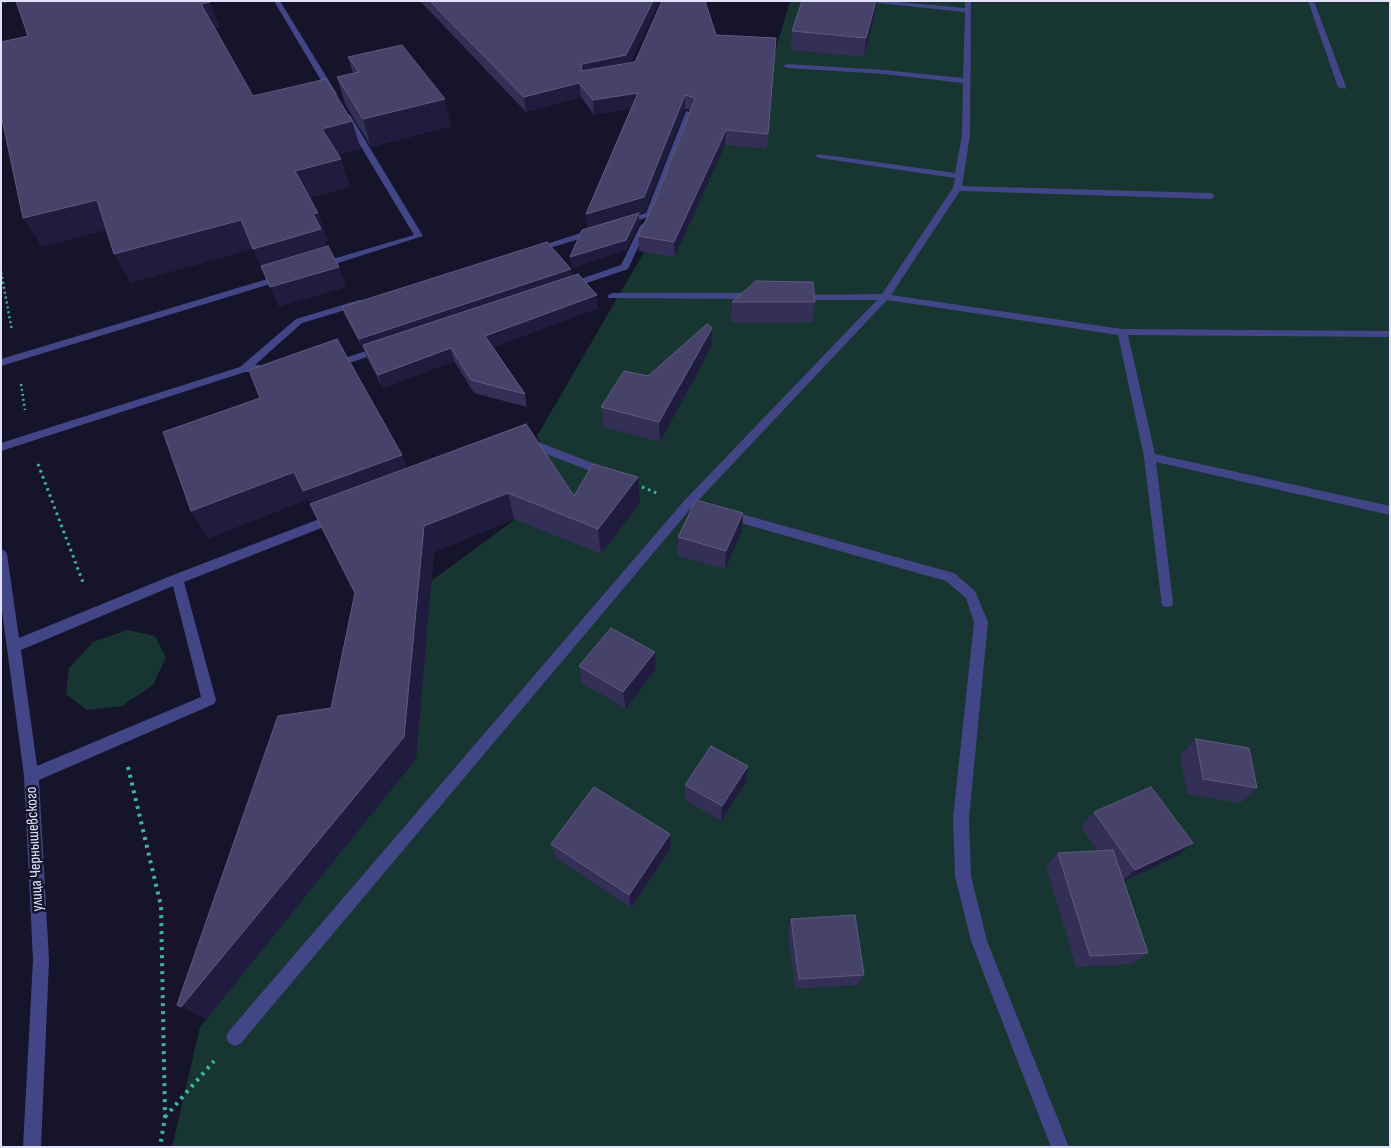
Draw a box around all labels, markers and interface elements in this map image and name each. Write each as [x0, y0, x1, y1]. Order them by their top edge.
street label: улица Чернышевского [22, 786, 48, 912]

